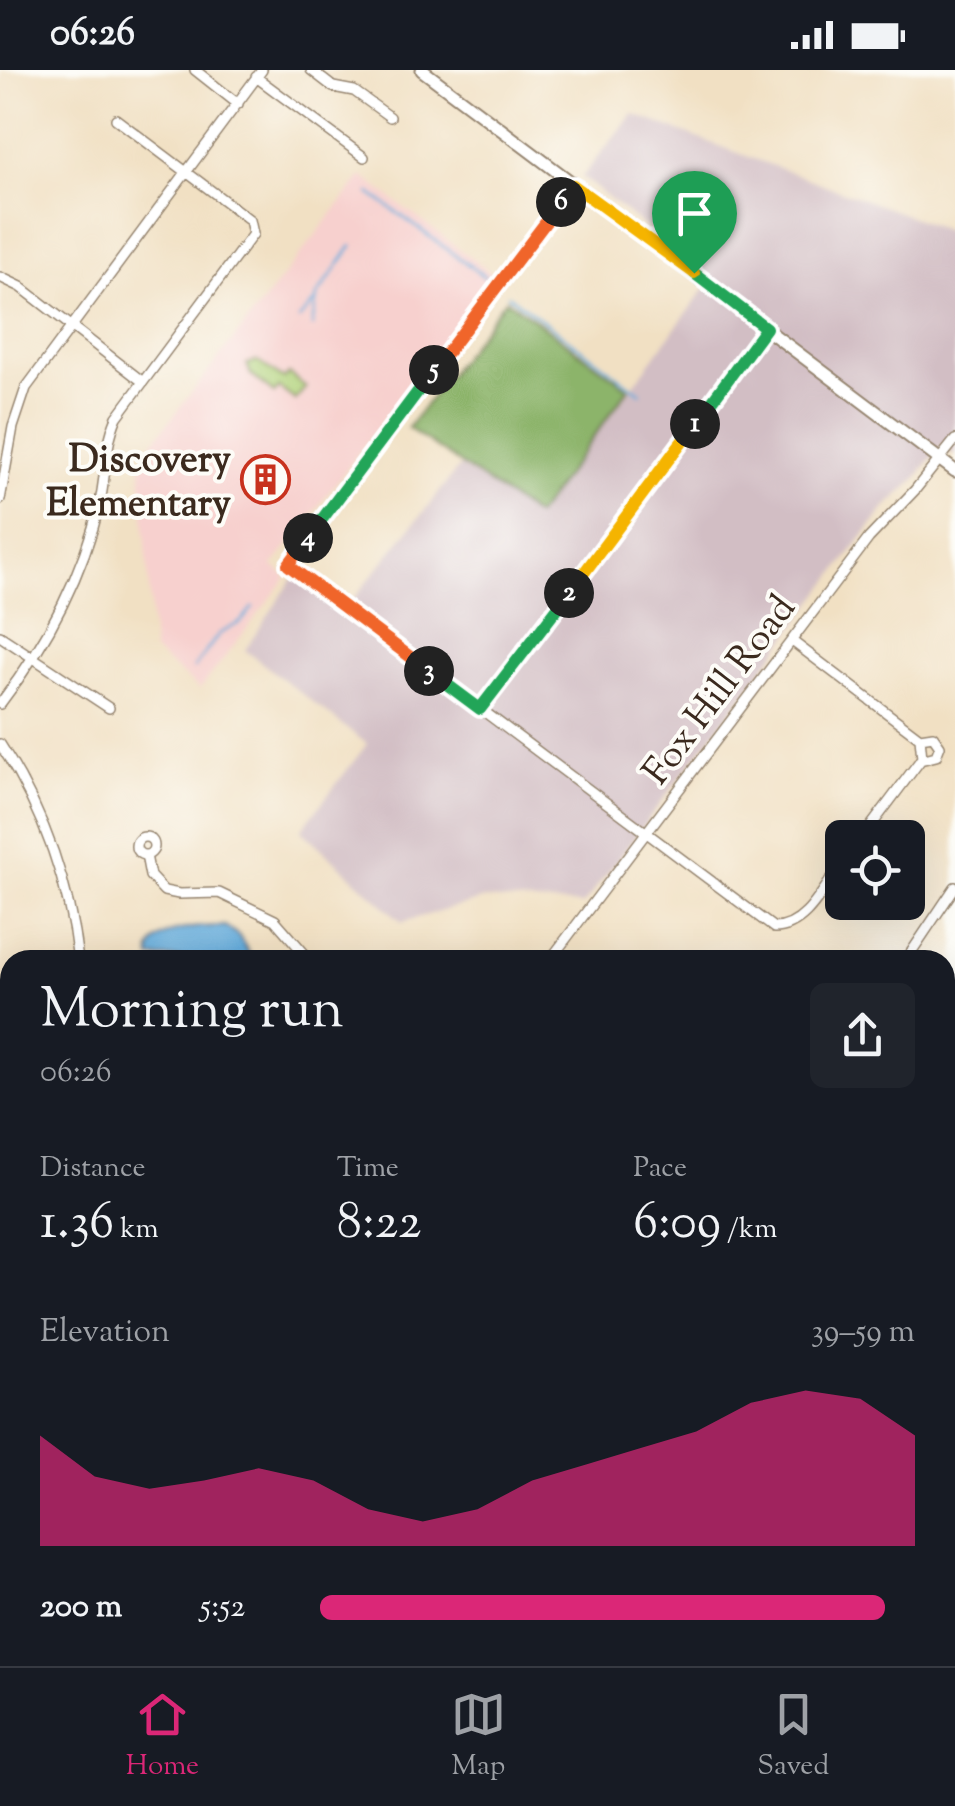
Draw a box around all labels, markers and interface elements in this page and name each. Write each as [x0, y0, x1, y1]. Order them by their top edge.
text: 06:26 [50, 8, 135, 62]
pin [652, 171, 737, 274]
pin: 6 [536, 177, 586, 227]
text: 6 [554, 182, 568, 222]
icon: arrive [667, 186, 722, 241]
pin: 5 [409, 345, 459, 395]
text: 5 [429, 350, 439, 390]
pin: 1 [670, 399, 720, 449]
text: 1 [690, 404, 700, 444]
place label: Discovery Elementary [46, 435, 231, 533]
building icon: Discovery Elementary [240, 454, 292, 506]
pin: 4 [283, 513, 333, 563]
text: 4 [301, 518, 315, 558]
pin: 2 [544, 568, 594, 618]
text: 2 [562, 573, 576, 613]
street label: Fox Hill Road [632, 585, 811, 798]
pin: 3 [404, 646, 454, 696]
text: 3 [423, 651, 435, 691]
map controls [825, 820, 925, 920]
button: locate [825, 820, 925, 920]
text: Morning run [40, 973, 344, 1052]
button: share [810, 983, 915, 1088]
text: 06:26 [40, 1050, 112, 1096]
text: Distance [40, 1149, 146, 1189]
text: Time [337, 1149, 399, 1189]
text: Pace [633, 1149, 687, 1189]
text: 1.36 [40, 1189, 114, 1261]
text: 8:22 [337, 1189, 421, 1261]
text: 6:09 [633, 1189, 721, 1261]
text: km [114, 1210, 159, 1250]
text: /km [721, 1210, 778, 1250]
text: Elevation [40, 1310, 170, 1356]
text: 39–59 m [811, 1310, 915, 1356]
text: 200 m [40, 1585, 122, 1631]
text: 5:52 [200, 1585, 245, 1631]
tab: Home [126, 1687, 199, 1787]
tab: Map [451, 1687, 506, 1787]
tab: Saved [757, 1687, 829, 1787]

